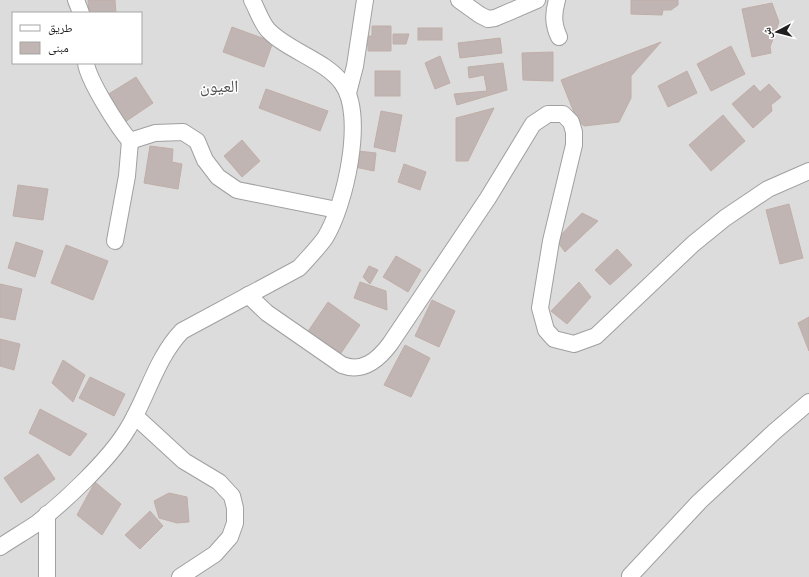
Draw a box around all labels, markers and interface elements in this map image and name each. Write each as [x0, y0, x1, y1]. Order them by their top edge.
legend [12, 12, 142, 64]
north arrow [757, 12, 797, 52]
text: طريق [48, 20, 73, 35]
text: ش [759, 26, 776, 40]
text: مبنى [48, 40, 69, 55]
district label: العيون [200, 76, 238, 97]

